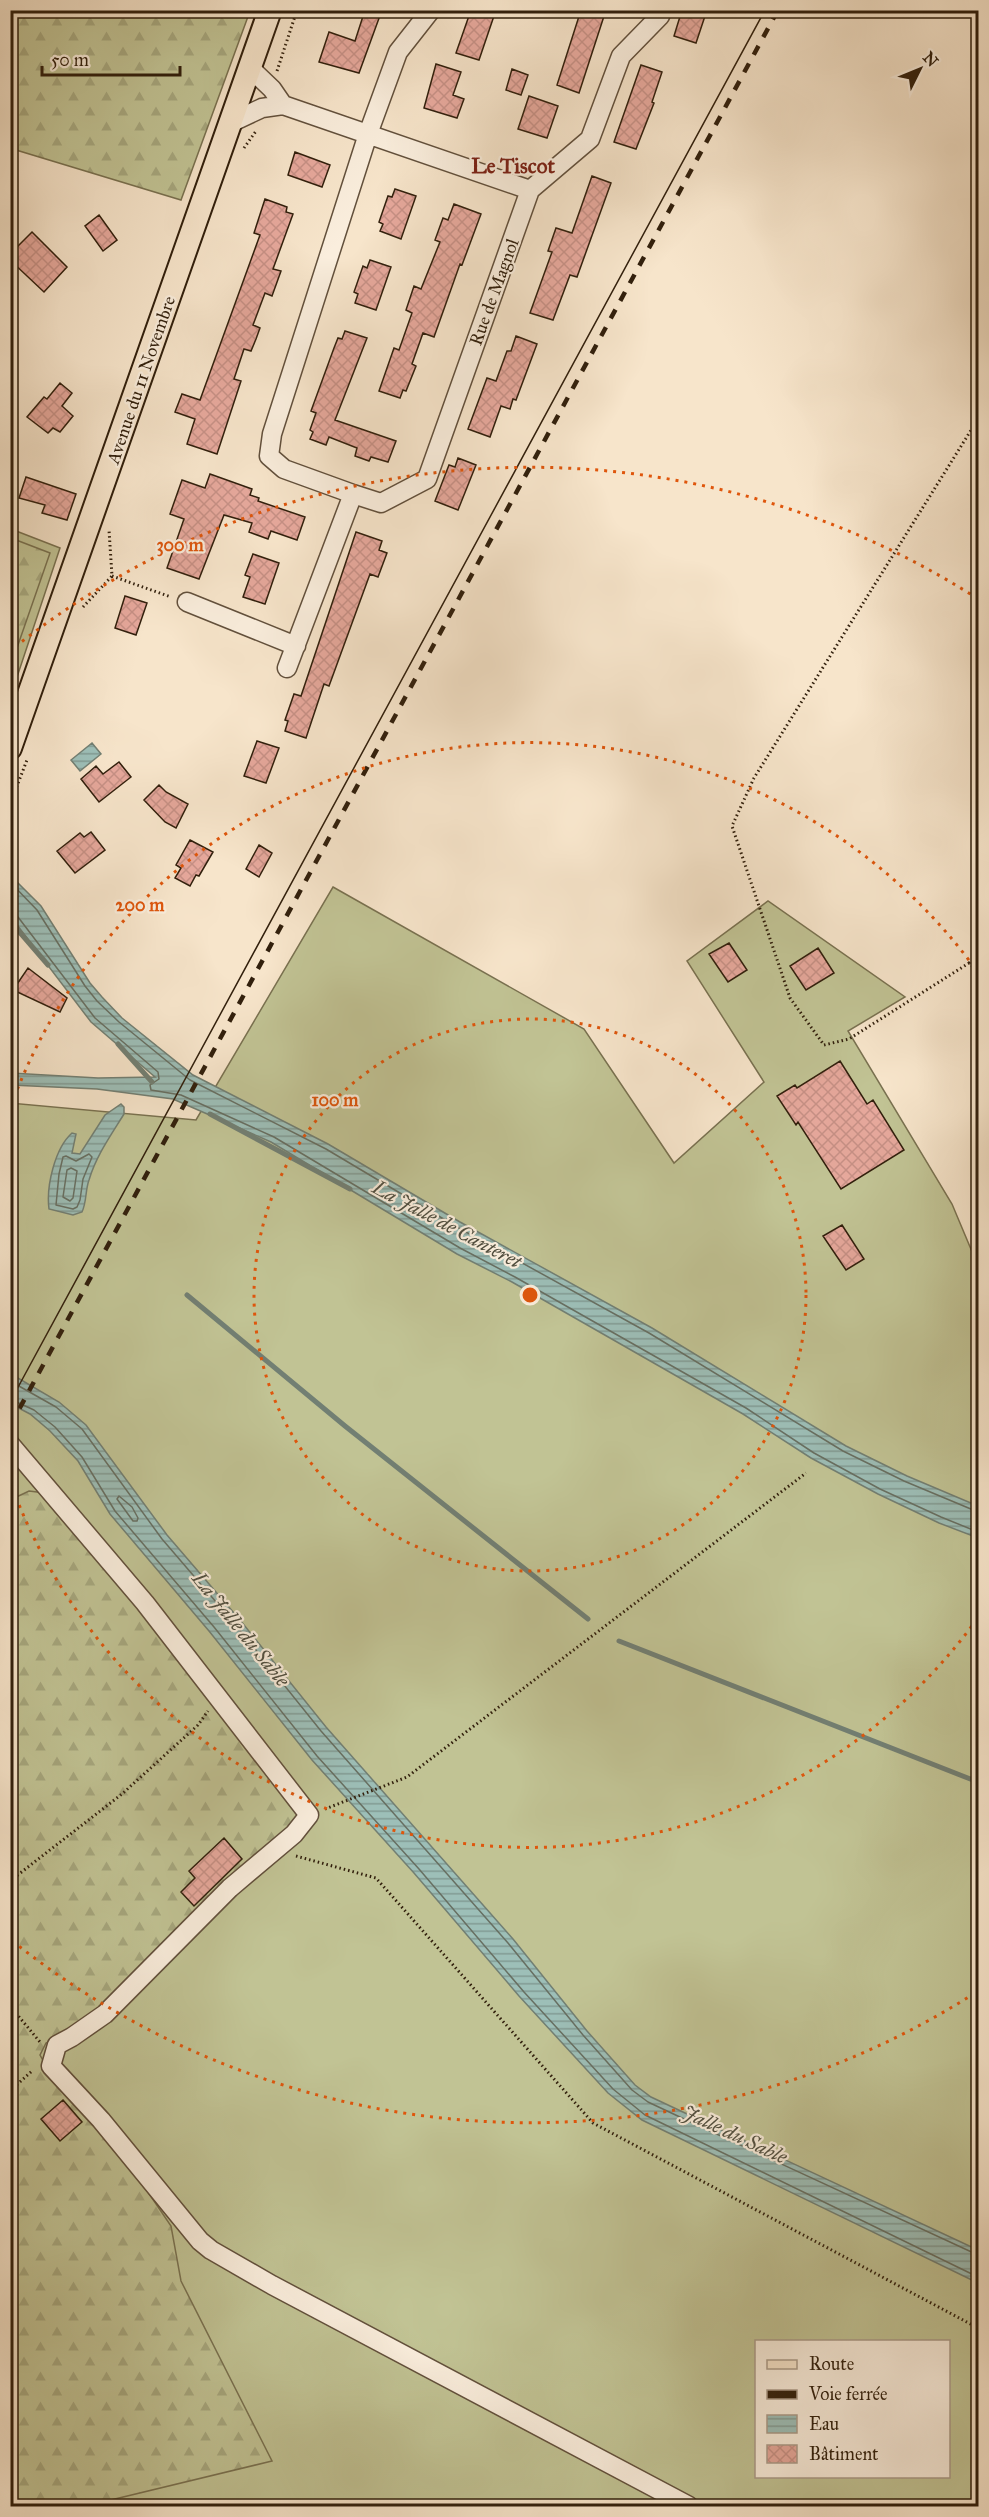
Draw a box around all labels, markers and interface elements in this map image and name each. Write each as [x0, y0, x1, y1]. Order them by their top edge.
scale bar [42, 39, 180, 77]
north arrow [890, 39, 950, 99]
text: N [919, 48, 942, 71]
text: 50 m [51, 49, 89, 71]
district label: Le Tiscot [471, 153, 555, 179]
street label: Rue de Magnol [464, 235, 525, 349]
street label: Avenue du 11 Novembre [102, 293, 180, 468]
text: 300 m [156, 534, 204, 557]
text: 200 m [116, 894, 165, 916]
text: 100 m [312, 1089, 359, 1111]
water label: La Jalle de Canteret [368, 1174, 527, 1274]
centre of rings [520, 1285, 540, 1305]
water label: La Jalle du Sable [187, 1566, 295, 1692]
water label: Jalle du Sable [678, 2099, 791, 2169]
legend [755, 2340, 950, 2478]
text: Route [809, 2353, 854, 2375]
text: Voie ferrée [808, 2383, 888, 2405]
text: Eau [809, 2413, 839, 2435]
text: Bâtiment [809, 2443, 879, 2465]

